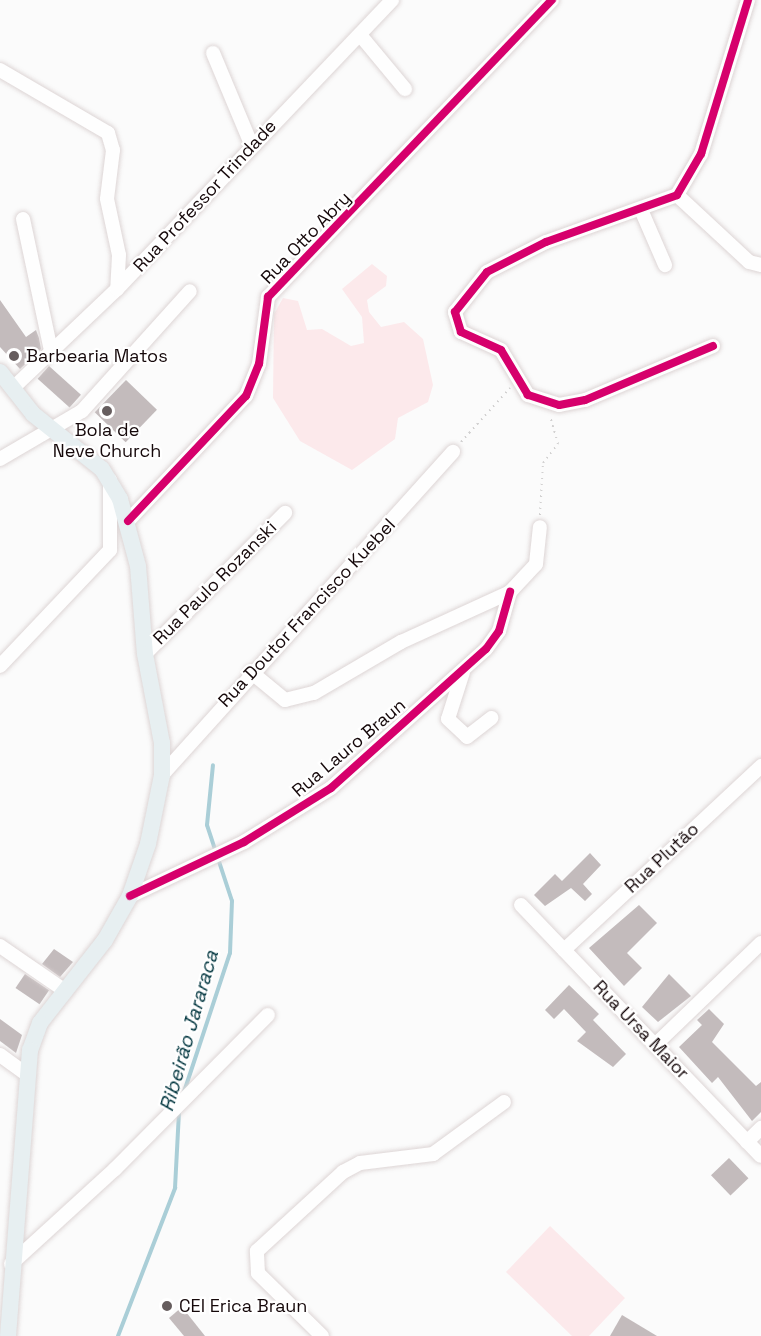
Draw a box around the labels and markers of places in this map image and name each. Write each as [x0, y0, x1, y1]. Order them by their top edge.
place label: Barbearia Matos [26, 345, 168, 367]
marker: Barbearia Matos [7, 349, 21, 363]
marker: Bola de Neve Church [100, 404, 114, 418]
place label: Bola de Neve Church [53, 420, 161, 462]
place label: CEI Erica Braun [179, 1295, 307, 1317]
marker: CEI Erica Braun [160, 1299, 174, 1313]

